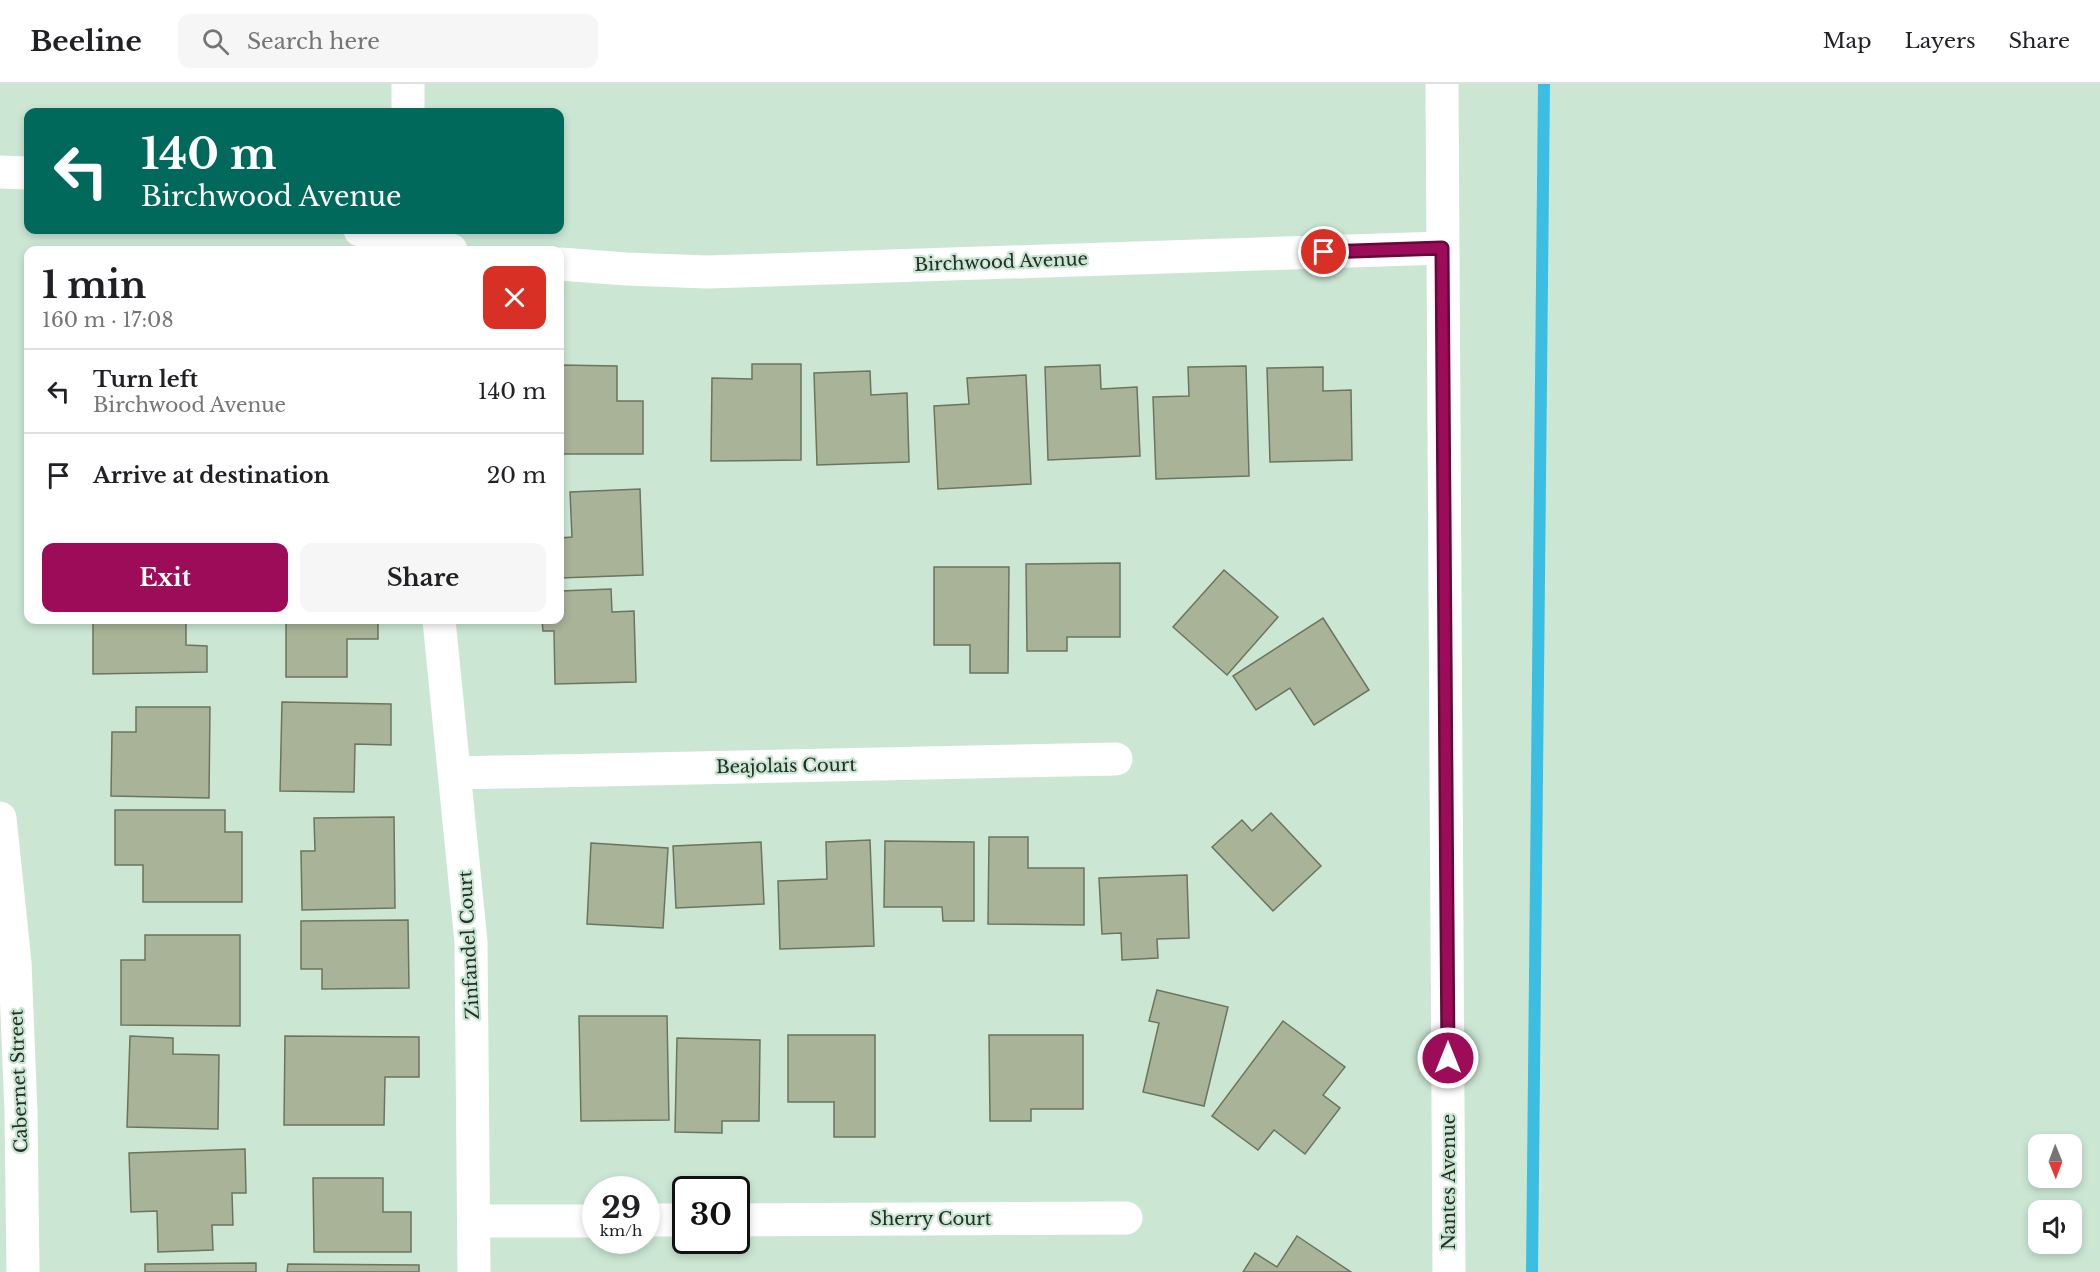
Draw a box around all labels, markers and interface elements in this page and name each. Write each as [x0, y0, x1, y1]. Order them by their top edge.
search box [178, 14, 598, 68]
text: Beeline [30, 24, 142, 59]
icon: search [199, 25, 232, 58]
text: Search here [247, 28, 380, 55]
text: Map [1823, 28, 1872, 54]
text: Layers [1905, 28, 1976, 54]
text: Share [2009, 28, 2070, 54]
text: 140 m [141, 128, 277, 180]
icon: left [42, 132, 120, 210]
text: Birchwood Avenue [141, 180, 402, 213]
pin [1298, 226, 1349, 277]
icon: arrive [1307, 235, 1340, 268]
street label: Birchwood Avenue [914, 248, 1088, 276]
text: 1 min [42, 263, 146, 308]
button: close [483, 266, 546, 329]
text: 160 m · 17:08 [42, 308, 174, 332]
text: Turn left [93, 366, 198, 393]
icon: left [42, 375, 75, 408]
text: 140 m [478, 378, 546, 405]
text: Birchwood Avenue [93, 393, 286, 417]
icon: arrive [42, 459, 75, 492]
text: Arrive at destination [93, 462, 330, 489]
text: 20 m [487, 462, 546, 489]
button: Exit [42, 543, 288, 612]
button: Share [300, 543, 546, 612]
street label: Beajolais Court [716, 754, 857, 778]
street label: Zinfandel Court [454, 870, 484, 1020]
street label: Cabernet Street [5, 1009, 33, 1153]
position arrow [1416, 1026, 1480, 1090]
street label: Nantes Avenue [1438, 1114, 1460, 1250]
north arrow [2028, 1134, 2082, 1188]
map controls [2028, 1134, 2082, 1254]
speed limit sign: 30 [672, 1176, 750, 1254]
text: 29 [601, 1189, 641, 1226]
button: sound [2028, 1200, 2082, 1254]
street label: Sherry Court [870, 1208, 992, 1230]
text: km/h [600, 1221, 642, 1240]

